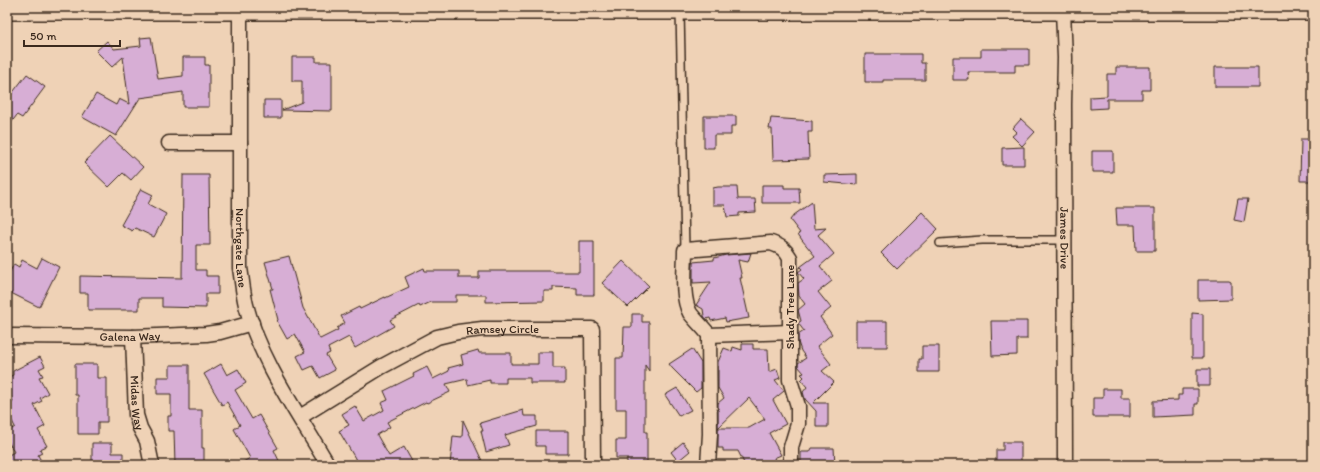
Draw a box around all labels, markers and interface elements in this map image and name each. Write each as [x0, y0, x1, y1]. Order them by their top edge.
scale bar [24, 22, 120, 48]
text: 50 m [30, 29, 56, 43]
street label: James Drive [1057, 207, 1071, 269]
street label: Northgate Lane [233, 208, 250, 289]
street label: Shady Tree Lane [783, 265, 797, 349]
street label: Ramsey Circle [465, 322, 539, 338]
street label: Galena Way [100, 329, 161, 344]
street label: Midas Way [127, 375, 147, 432]

